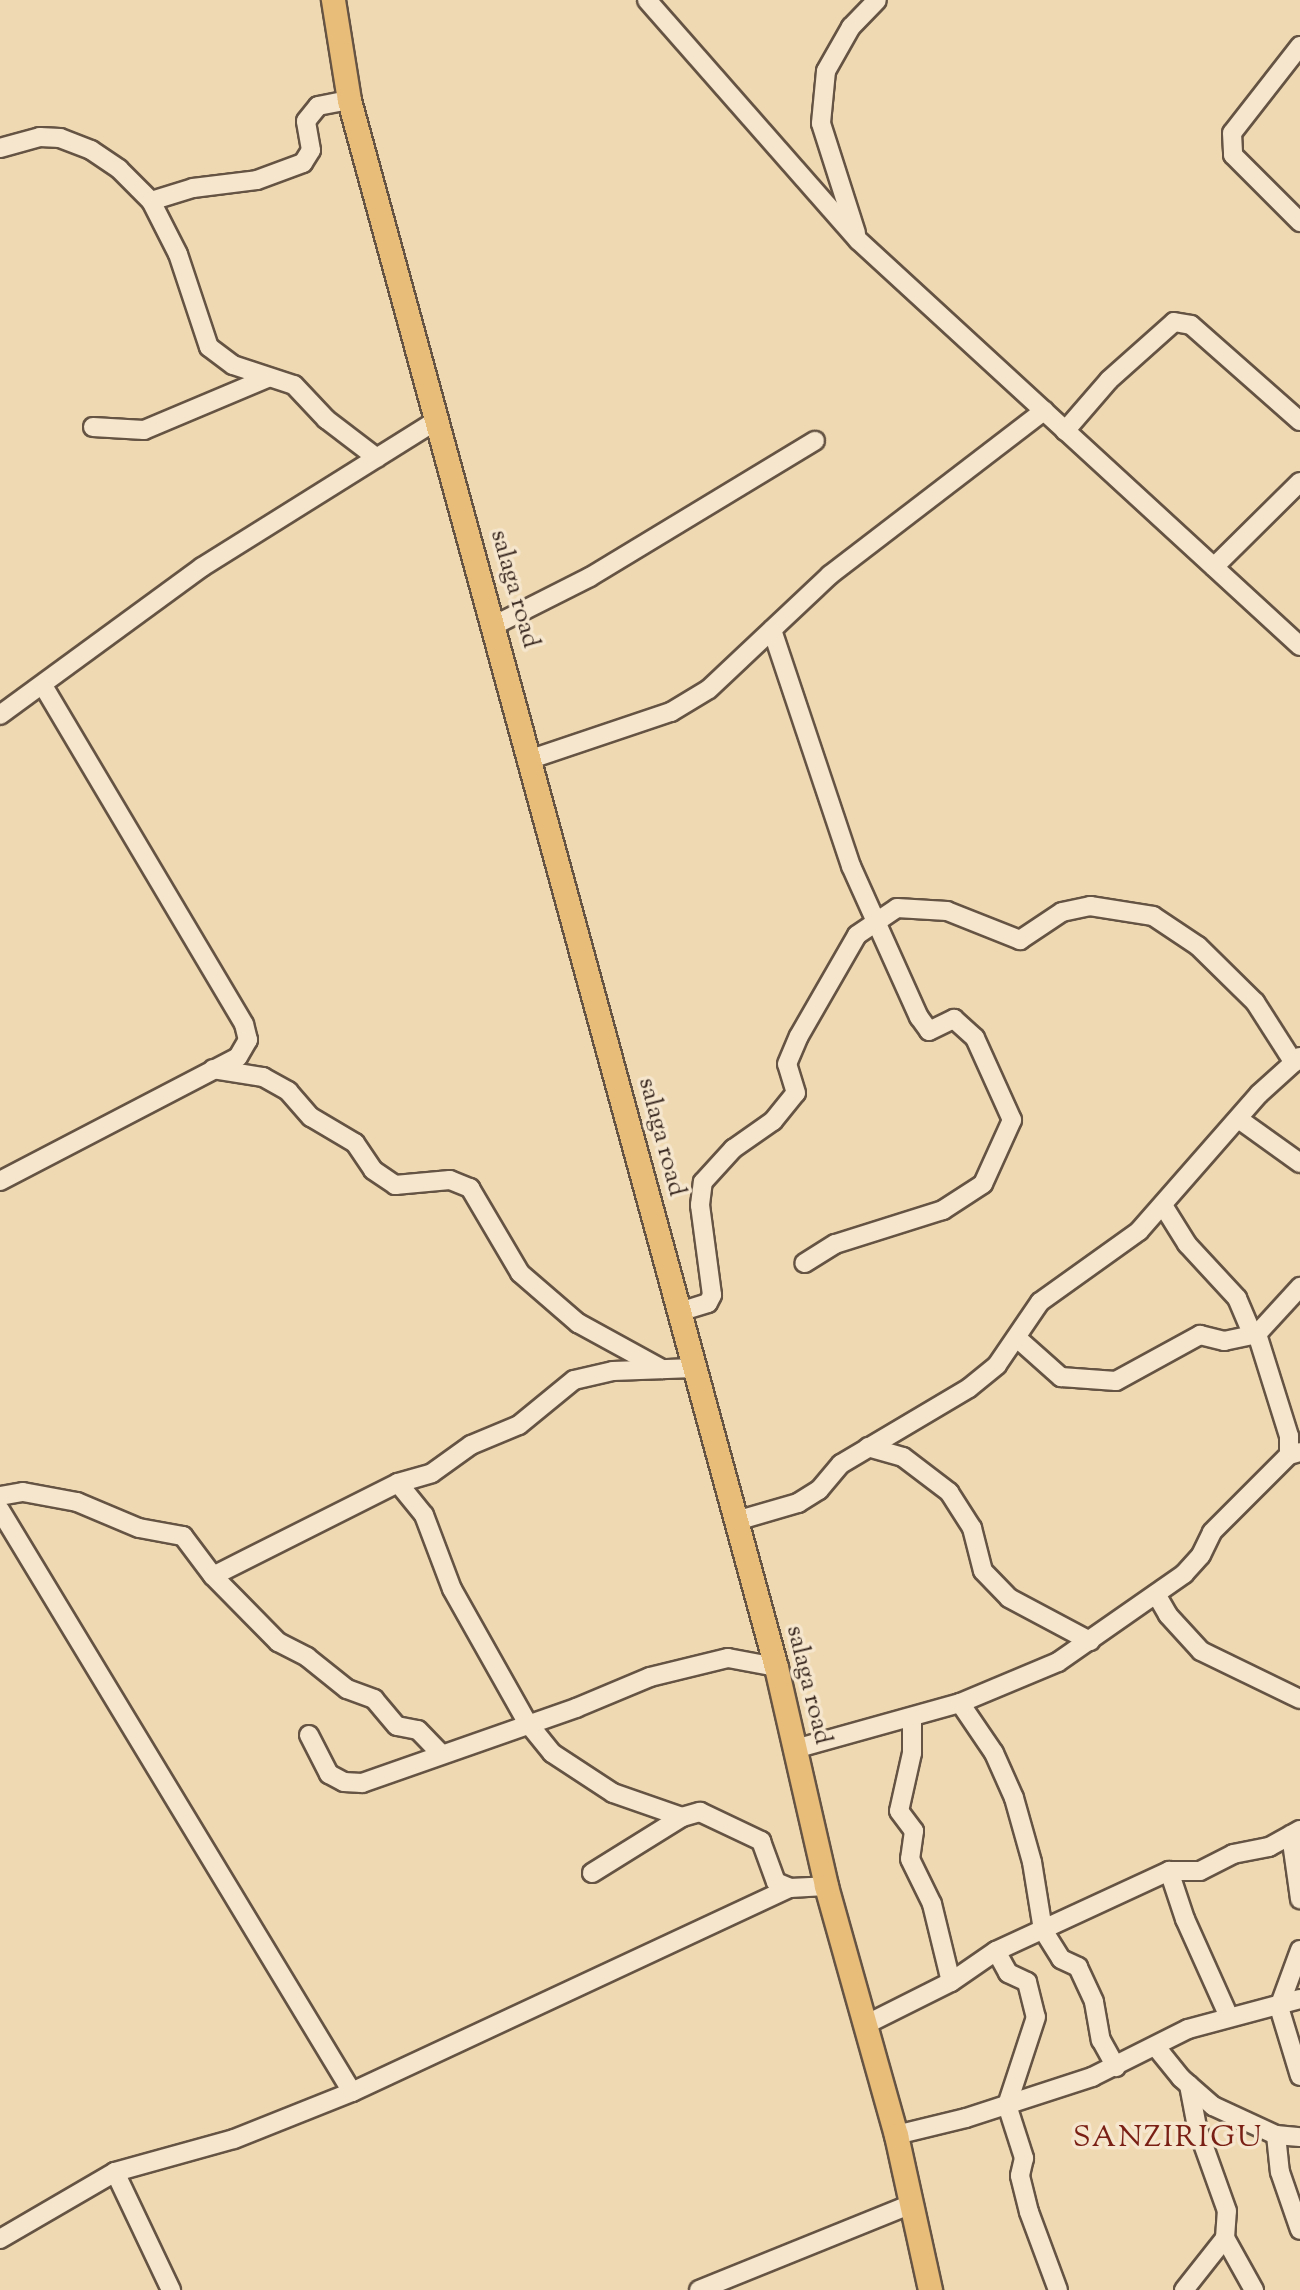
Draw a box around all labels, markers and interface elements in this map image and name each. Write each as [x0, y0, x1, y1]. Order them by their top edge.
street label: salaga road [482, 526, 546, 652]
street label: salaga road [630, 1074, 692, 1200]
street label: salaga road [778, 1622, 838, 1748]
district label: SANZIRIGU [1074, 2121, 1262, 2157]

